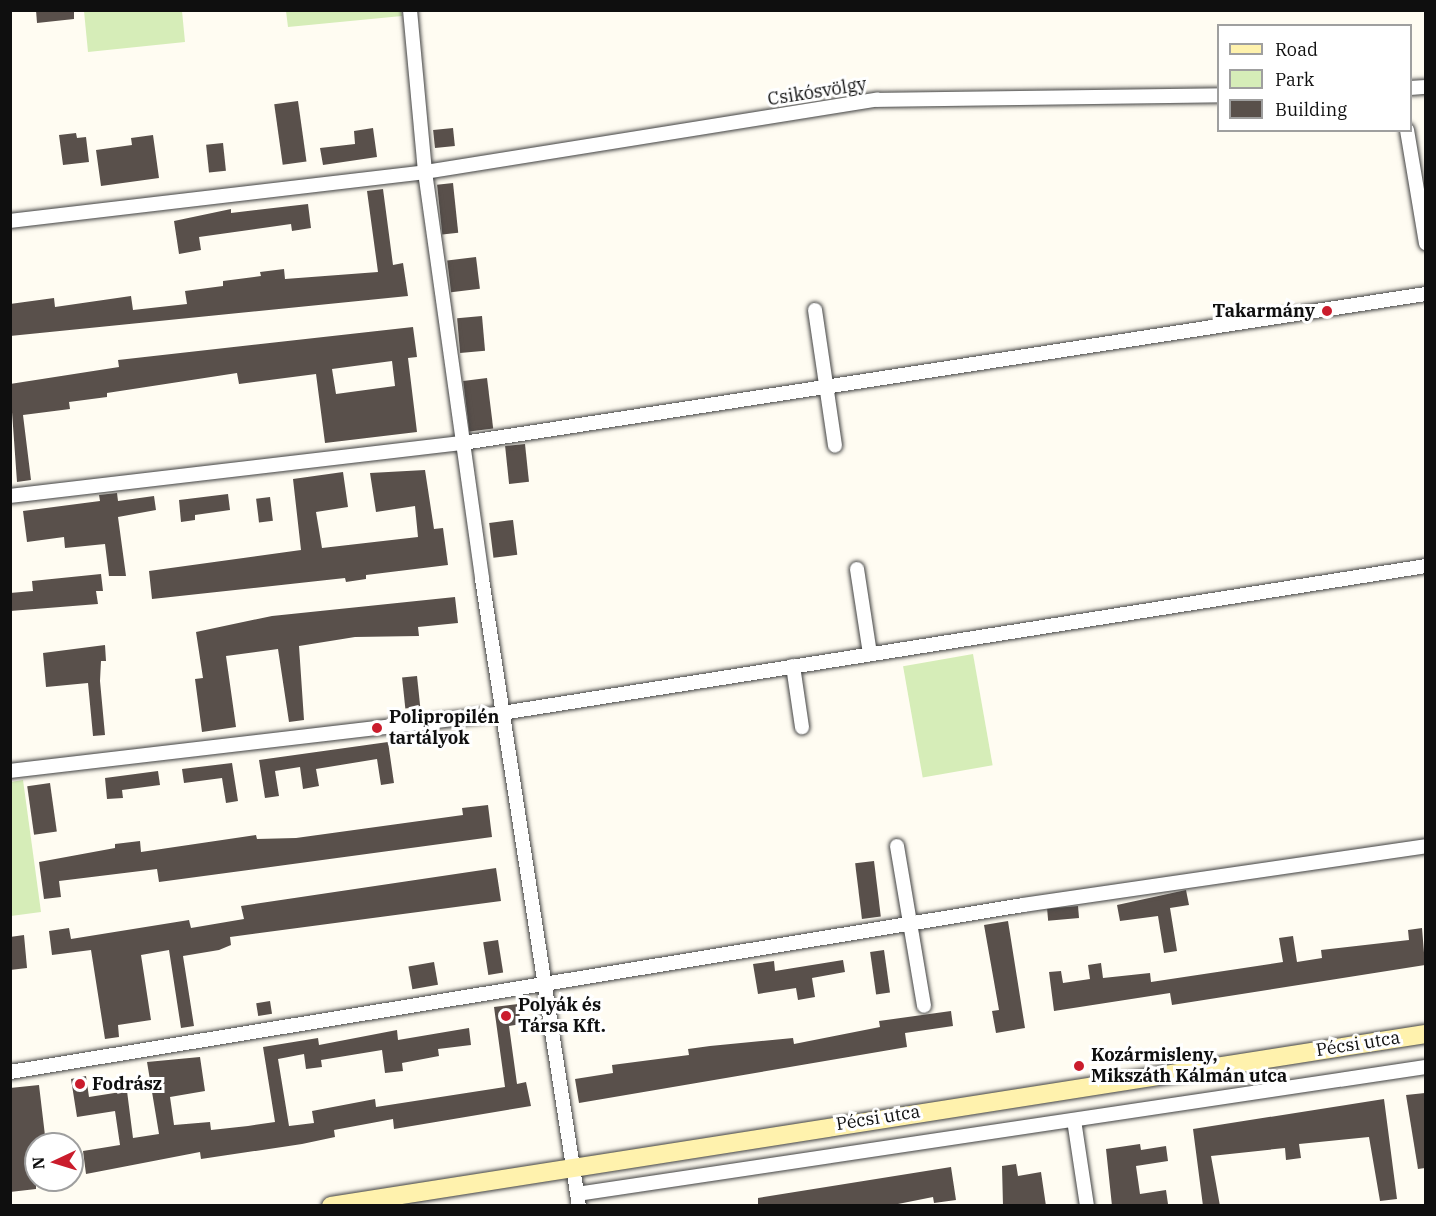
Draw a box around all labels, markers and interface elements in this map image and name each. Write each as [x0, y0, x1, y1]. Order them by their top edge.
legend [1217, 24, 1412, 132]
text: Road [1275, 38, 1318, 61]
text: Park [1275, 68, 1314, 91]
street label: Csikósvölgy [766, 74, 868, 110]
text: Building [1275, 98, 1347, 121]
place label: Takarmány [1213, 300, 1315, 322]
marker: Takarmány [1320, 304, 1334, 318]
place label: Polipropilén tartályok [389, 707, 499, 750]
marker: Polipropilén tartályok [370, 721, 384, 735]
place label: Polyák és Társa Kft. [518, 995, 606, 1038]
marker: Polyák és Társa Kft. [499, 1009, 513, 1023]
street label: Pécsi utca [1314, 1027, 1402, 1061]
place label: Kozármisleny, Mikszáth Kálmán utca [1091, 1045, 1287, 1088]
marker: Kozármisleny, Mikszáth Kálmán utca [1072, 1059, 1086, 1073]
place label: Fodrász [92, 1073, 162, 1095]
marker: Fodrász [73, 1077, 87, 1091]
street label: Pécsi utca [834, 1101, 922, 1135]
north arrow [24, 1132, 84, 1192]
text: N [28, 1156, 48, 1170]

